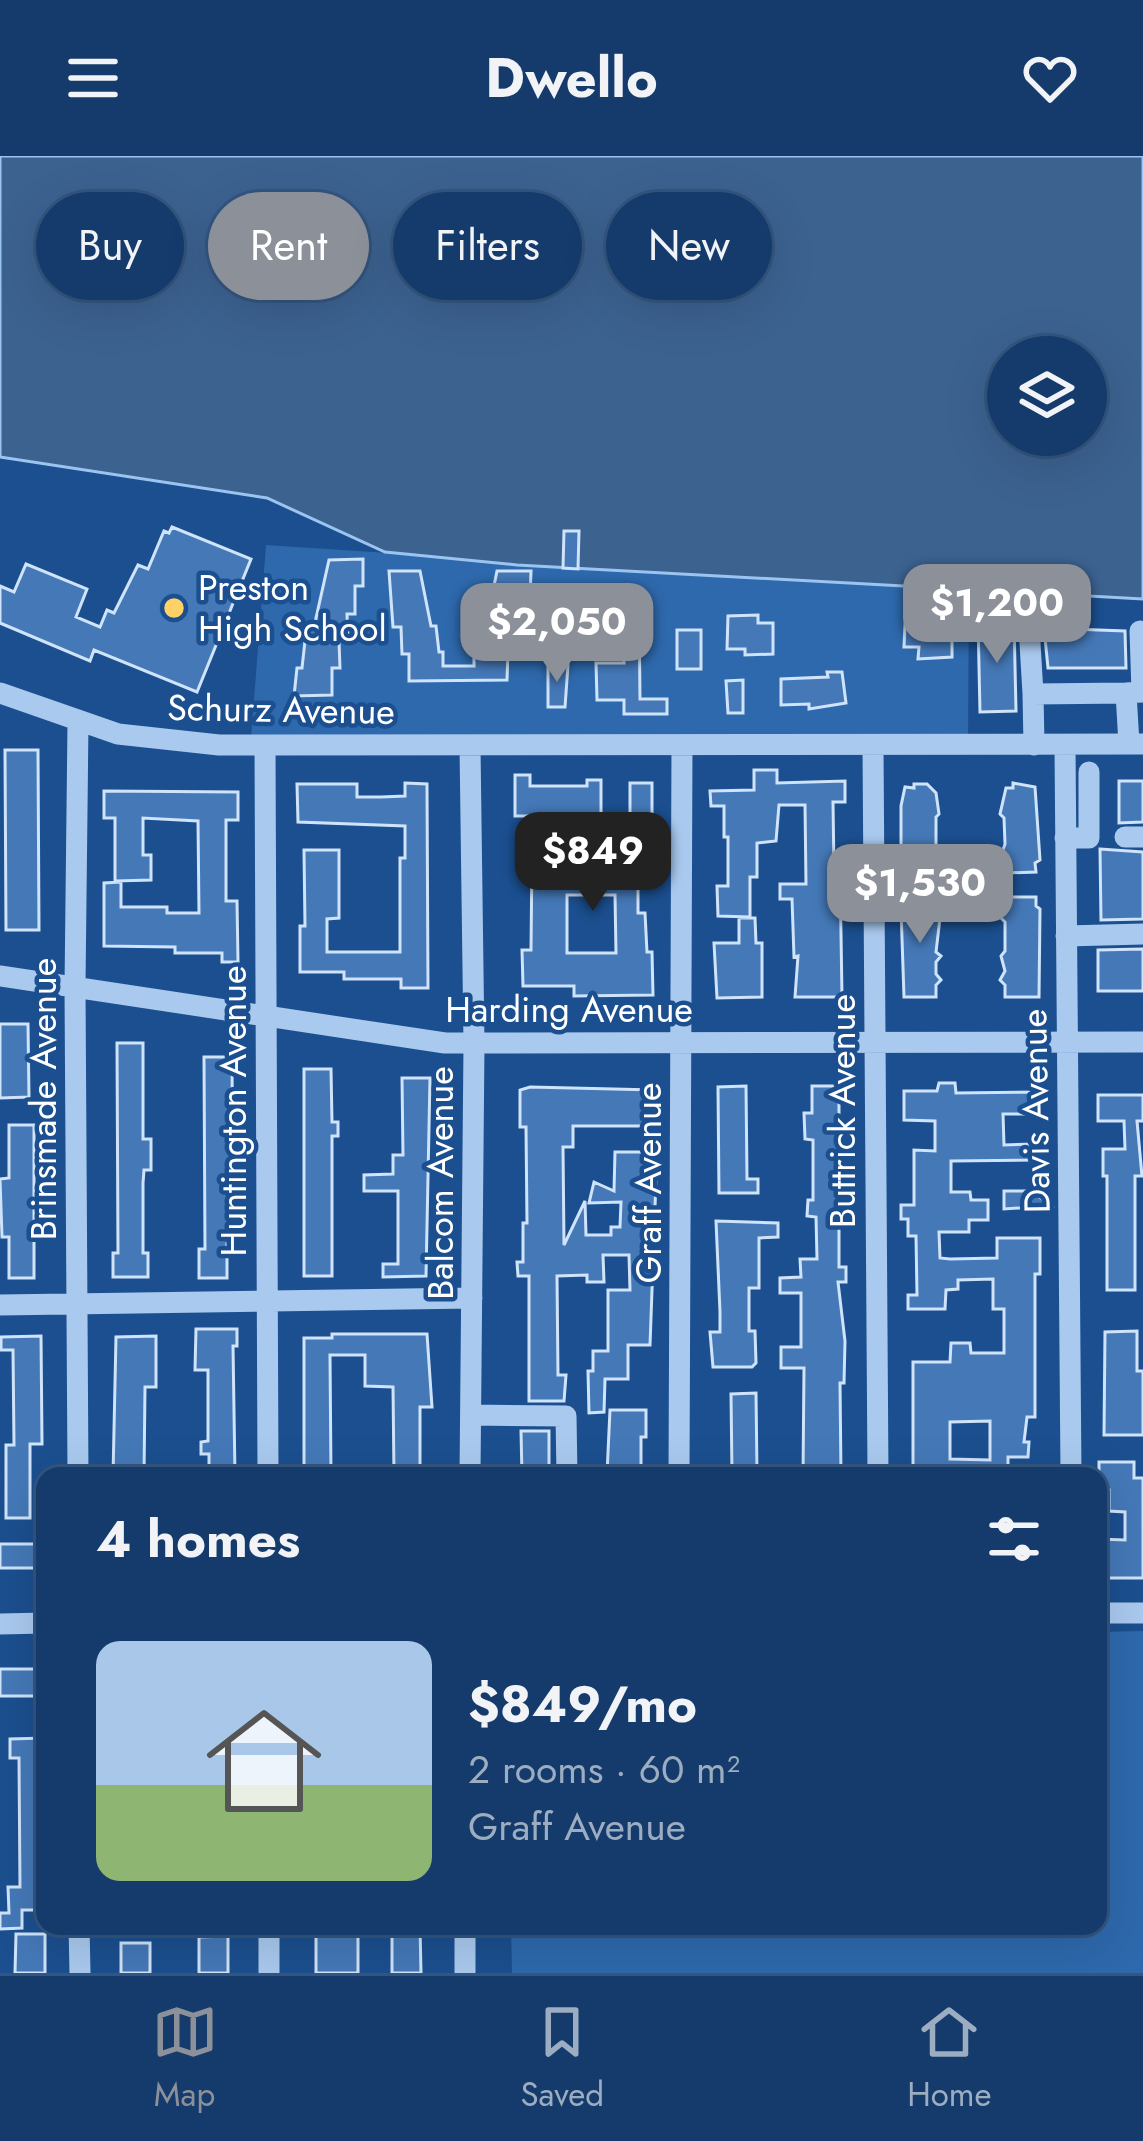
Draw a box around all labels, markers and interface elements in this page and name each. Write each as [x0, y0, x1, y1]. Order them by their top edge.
text: Dwello [485, 39, 658, 117]
icon: menu [60, 45, 126, 111]
icon: heart [1017, 45, 1083, 111]
chip: Buy [36, 192, 184, 300]
chip: Rent [208, 192, 369, 300]
chip: Filters [393, 192, 582, 300]
chip: New [606, 192, 772, 300]
map controls [987, 336, 1107, 456]
button: layers [987, 336, 1107, 456]
place label: Preston High School [198, 561, 387, 654]
pin: $1,200 [899, 564, 1095, 666]
text: $1,200 [930, 574, 1064, 631]
pin: $2,050 [459, 583, 655, 685]
text: $2,050 [487, 593, 627, 650]
marker: Preston High School [161, 595, 187, 621]
street label: Schurz Avenue [167, 681, 395, 737]
pin: $849 [522, 812, 664, 914]
text: $849 [542, 822, 644, 879]
pin: $1,530 [822, 844, 1018, 946]
text: $1,530 [854, 854, 986, 911]
street label: Brinsmade Avenue [17, 958, 69, 1240]
street label: Huntington Avenue [207, 965, 259, 1257]
street label: Harding Avenue [445, 983, 693, 1035]
street label: Buttrick Avenue [816, 994, 868, 1228]
street label: Davis Avenue [1007, 1008, 1063, 1214]
street label: Balcom Avenue [414, 1066, 466, 1300]
street label: Graff Avenue [622, 1082, 674, 1284]
text: 4 homes [96, 1502, 300, 1576]
icon: filters [981, 1506, 1047, 1572]
text: $849/mo [468, 1667, 697, 1741]
icon: home [192, 1689, 336, 1833]
text: 2 rooms · 60 m² [468, 1741, 740, 1798]
text: Graff Avenue [468, 1798, 686, 1855]
tab: Map [152, 1999, 218, 2118]
tab: Saved [521, 1999, 604, 2118]
tab: Home [907, 1999, 991, 2118]

